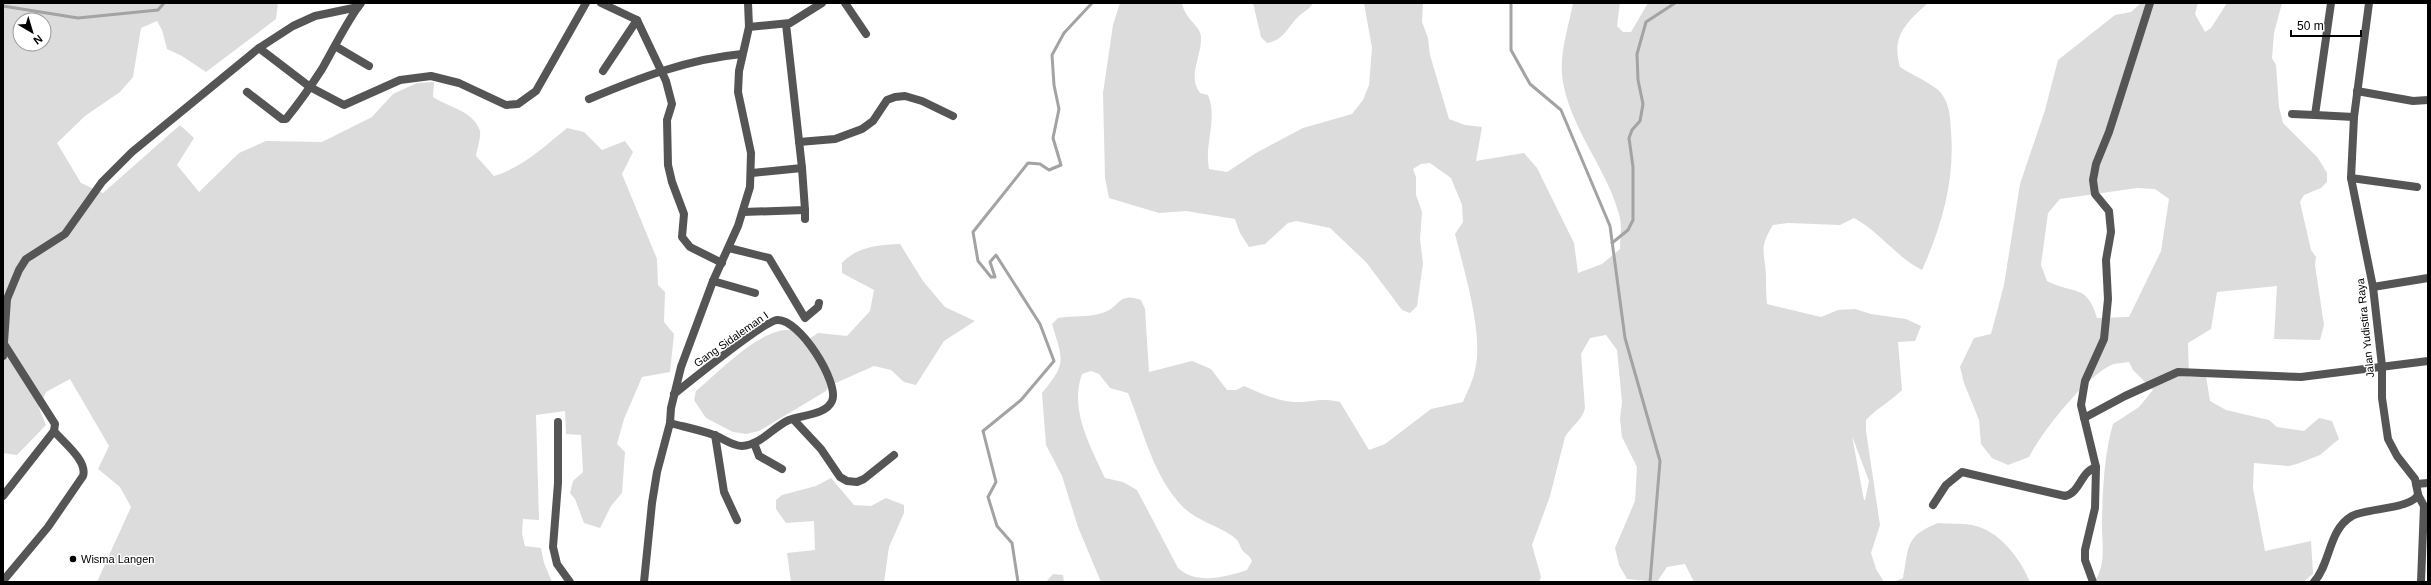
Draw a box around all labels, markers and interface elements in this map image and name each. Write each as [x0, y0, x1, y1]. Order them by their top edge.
north arrow [12, 12, 52, 52]
scale bar [2291, 12, 2361, 38]
text: 50 m [2297, 19, 2324, 33]
text: N [31, 33, 45, 47]
street label: Jalan Yudistira Raya [2354, 277, 2376, 378]
street label: Gang Sidaleman I [691, 309, 771, 369]
place label: Wisma Langen [81, 553, 154, 565]
marker: Wisma Langen [68, 554, 78, 564]

